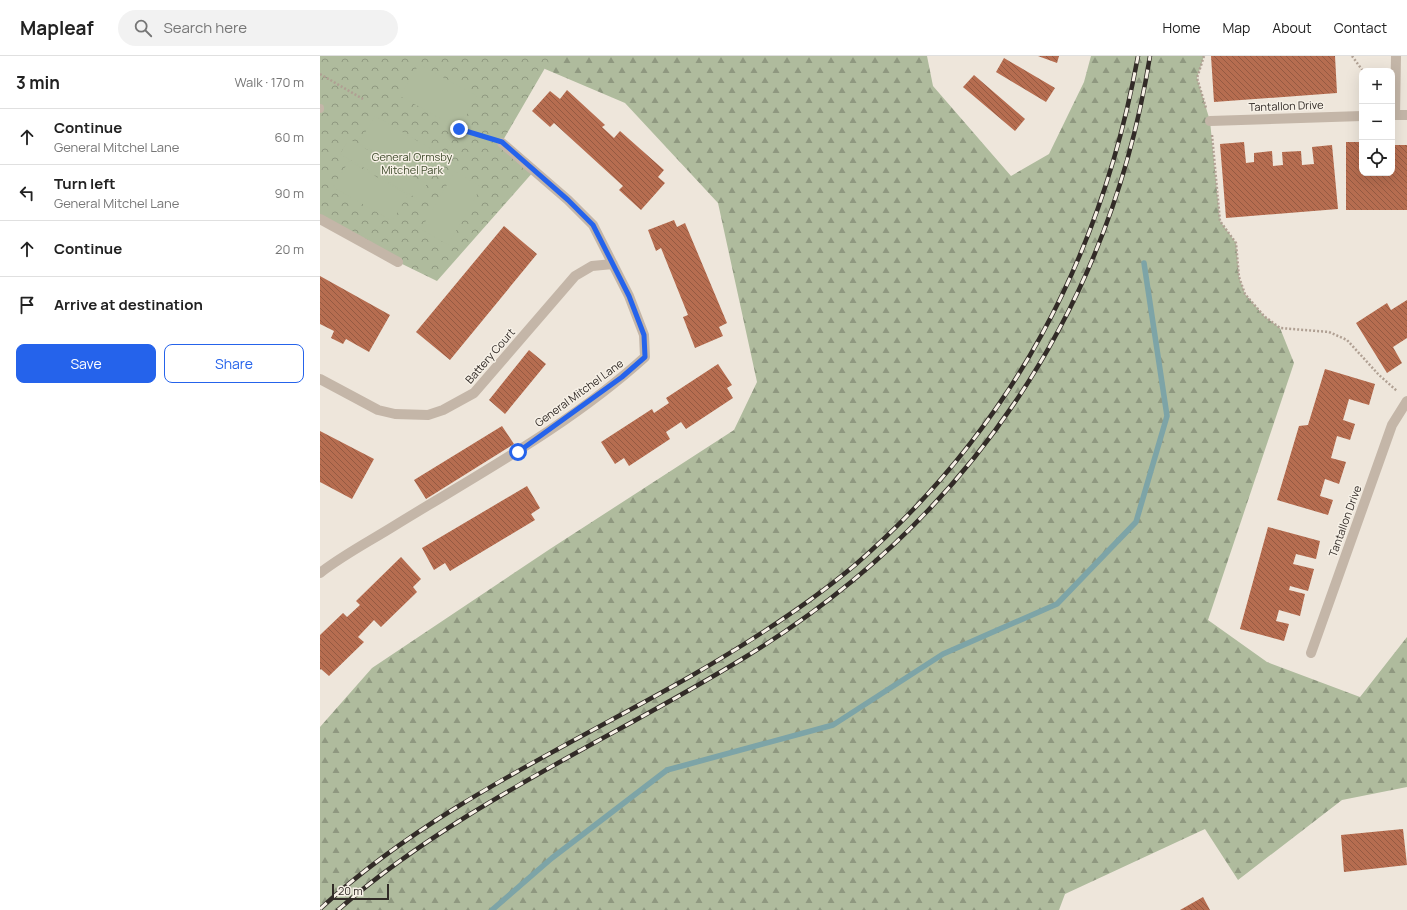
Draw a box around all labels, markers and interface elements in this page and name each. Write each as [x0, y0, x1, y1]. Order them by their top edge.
search box [118, 10, 398, 46]
text: Mapleaf [20, 15, 94, 41]
icon: search [132, 17, 154, 39]
text: Search here [164, 17, 247, 38]
text: Home [1163, 18, 1200, 37]
text: Map [1222, 18, 1250, 37]
text: About [1272, 18, 1312, 37]
text: Contact [1334, 18, 1387, 37]
map controls [1359, 68, 1395, 176]
button: + [1359, 68, 1395, 104]
text: 3 min [16, 71, 60, 94]
text: Walk · 170 m [234, 73, 304, 91]
street label: Tantallon Drive [1248, 97, 1324, 114]
button: − [1359, 104, 1395, 140]
text: Continue [54, 117, 122, 138]
route end [450, 120, 468, 138]
icon: ahead [16, 126, 38, 148]
text: 60 m [274, 128, 304, 146]
text: General Mitchel Lane [54, 138, 179, 156]
button: locate [1359, 140, 1395, 176]
park label: General Ormsby Mitchel Park [372, 149, 453, 177]
text: Turn left [54, 173, 116, 194]
icon: left [16, 182, 38, 204]
text: 90 m [274, 184, 304, 202]
text: General Mitchel Lane [54, 194, 179, 212]
icon: ahead [16, 238, 38, 260]
text: Continue [54, 238, 122, 259]
text: 20 m [275, 240, 304, 258]
icon: arrive [16, 294, 38, 316]
text: Arrive at destination [54, 294, 203, 315]
street label: Battery Court [461, 325, 518, 386]
button: Save [16, 344, 156, 383]
button: Share [164, 344, 304, 383]
street label: General Mitchel Lane [531, 355, 626, 430]
route start [509, 443, 527, 461]
street label: Tantallon Drive [1325, 482, 1365, 559]
scale bar [332, 882, 389, 901]
text: 20 m [338, 883, 363, 898]

